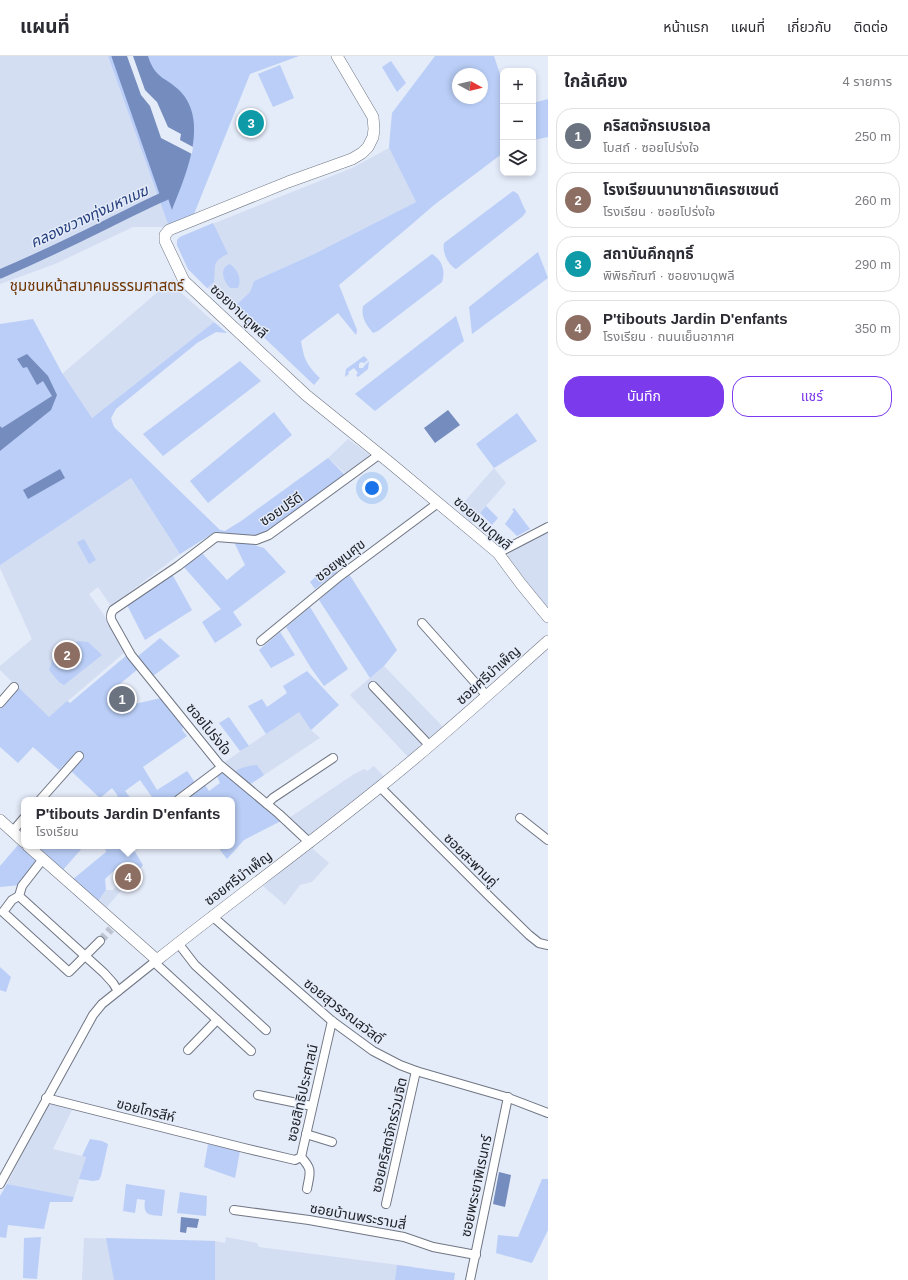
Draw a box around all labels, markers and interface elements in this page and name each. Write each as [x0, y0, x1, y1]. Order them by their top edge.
text: แผนที่ [20, 16, 70, 37]
text: หน้าแรก [663, 19, 709, 35]
text: แผนที่ [731, 19, 765, 35]
text: เกี่ยวกับ [787, 19, 832, 35]
text: ติดต่อ [854, 19, 888, 35]
north arrow [452, 68, 488, 104]
map controls [500, 68, 536, 176]
button: + [500, 68, 536, 104]
text: ใกล้เคียง [564, 72, 627, 91]
text: 4 รายการ [842, 74, 892, 89]
button: − [500, 104, 536, 140]
pin: 3 [238, 108, 264, 138]
text: คริสตจักรเบธเอล [603, 117, 711, 134]
text: 1 [574, 129, 582, 144]
text: 250 m [855, 129, 891, 144]
button: layers [500, 140, 536, 176]
text: โบสถ์ · ซอยโปร่งใจ [603, 140, 699, 155]
water label: คลองขวางทุ่งมหาเมฆ [27, 181, 152, 252]
text: โรงเรียนนานาชาติเครซเซนต์ [603, 181, 779, 198]
text: 2 [574, 193, 582, 208]
text: 260 m [855, 193, 891, 208]
text: โรงเรียน · ซอยโปร่งใจ [603, 204, 715, 219]
text: สถาบันคึกฤทธิ์ [603, 245, 694, 262]
text: 3 [574, 257, 582, 272]
text: 290 m [855, 257, 891, 272]
text: พิพิธภัณฑ์ · ซอยงามดูพลี [603, 268, 735, 283]
district label: ชุมชนหน้าสมาคมธรรมศาสตร์ [10, 277, 185, 295]
street label: ซอยงามดูพลี [206, 280, 271, 342]
text: P'tibouts Jardin D'enfants [603, 310, 788, 327]
text: 4 [574, 321, 582, 336]
text: 350 m [855, 321, 891, 336]
text: โรงเรียน · ถนนเย็นอากาศ [603, 329, 734, 344]
button: บันทึก [564, 376, 724, 417]
button: แชร์ [732, 376, 892, 417]
your location [362, 478, 382, 498]
street label: ซอยปรีดี [257, 489, 305, 529]
street label: ซอยงามดูพลี [450, 493, 515, 554]
street label: ซอยพูนศุข [312, 536, 369, 585]
pin: 2 [54, 640, 80, 670]
street label: ซอยศรีบำเพ็ญ [453, 642, 523, 708]
pin: 1 [109, 684, 135, 714]
street label: ซอยโปร่งใจ [183, 700, 235, 758]
popup [21, 797, 235, 849]
text: P'tibouts Jardin D'enfants [36, 805, 220, 822]
text: โรงเรียน [36, 824, 79, 839]
street label: ซอยสะพานคู่ [440, 830, 501, 891]
street label: ซอยศรีบำเพ็ญ [201, 847, 275, 909]
pin: 4 [115, 862, 141, 892]
street label: ซอยสุวรรณสวัสดิ์ [300, 975, 387, 1048]
street label: ซอยสิทธิประศาสน์ [283, 1043, 321, 1143]
street label: ซอยคริสตจักรร่วมจิต [368, 1076, 410, 1194]
street label: ฃอยโกรสีห์ [115, 1095, 177, 1125]
street label: ซอยพระยาพิเรนทร์ [457, 1133, 495, 1238]
street label: ซอยบ้านพระรามสี่ [309, 1198, 408, 1232]

